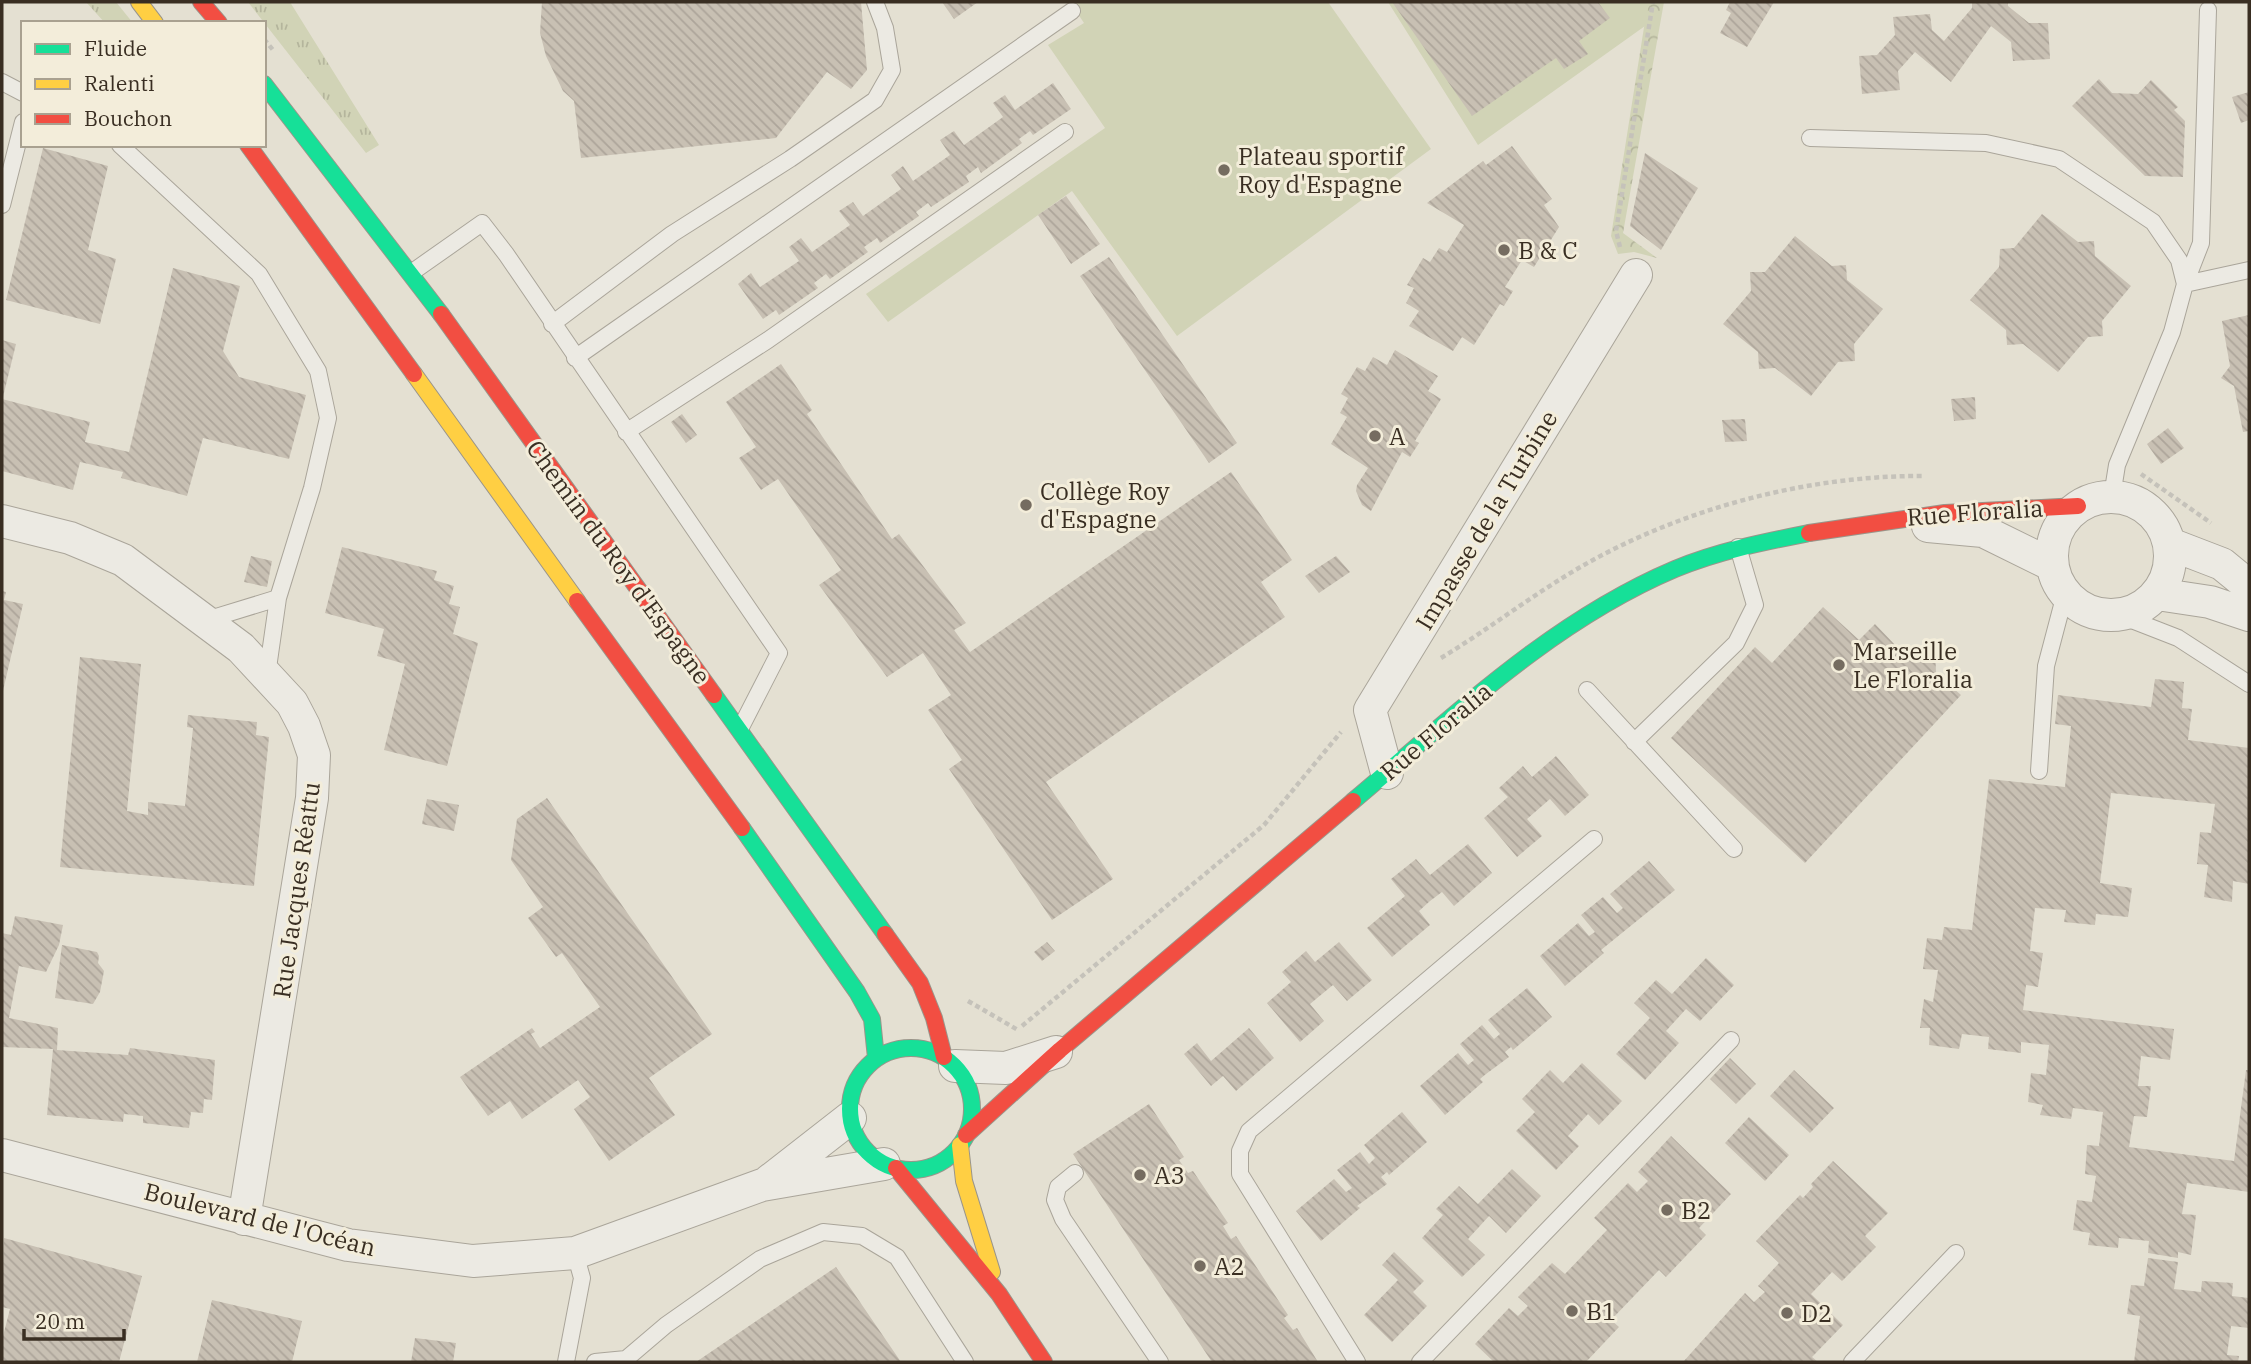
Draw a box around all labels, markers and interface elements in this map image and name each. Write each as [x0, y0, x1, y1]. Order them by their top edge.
legend [21, 21, 266, 147]
text: Fluide [84, 34, 147, 62]
text: Ralenti [84, 69, 155, 97]
text: Bouchon [84, 104, 172, 132]
place label: Plateau sportif Roy d'Espagne [1238, 140, 1405, 200]
marker: Plateau sportif Roy d'Espagne [1216, 162, 1232, 178]
place label: B & C [1518, 234, 1578, 266]
marker: B & C [1496, 242, 1512, 258]
street label: Impasse de la Turbine [1408, 404, 1564, 636]
place label: A [1389, 420, 1406, 452]
marker: A [1367, 428, 1383, 444]
street label: Chemin du Roy d'Espagne [520, 434, 718, 690]
place label: Collège Roy d'Espagne [1040, 475, 1170, 535]
street label: Rue Floralia [1906, 491, 2044, 533]
marker: Collège Roy d'Espagne [1018, 497, 1034, 513]
place label: Marseille Le Floralia [1853, 635, 1973, 695]
marker: Marseille Le Floralia [1831, 657, 1847, 673]
street label: Rue Floralia [1373, 675, 1499, 787]
street label: Rue Jacques Réattu [265, 780, 327, 1000]
place label: A3 [1154, 1159, 1185, 1191]
marker: A3 [1132, 1167, 1148, 1183]
street label: Boulevard de l'Océan [141, 1175, 379, 1263]
place label: B2 [1681, 1194, 1711, 1226]
marker: B2 [1659, 1202, 1675, 1218]
place label: A2 [1214, 1250, 1245, 1282]
marker: A2 [1192, 1258, 1208, 1274]
place label: B1 [1586, 1295, 1616, 1327]
place label: D2 [1801, 1297, 1832, 1329]
scale bar [24, 1298, 124, 1342]
marker: B1 [1564, 1303, 1580, 1319]
marker: D2 [1779, 1305, 1795, 1321]
text: 20 m [35, 1307, 85, 1335]

